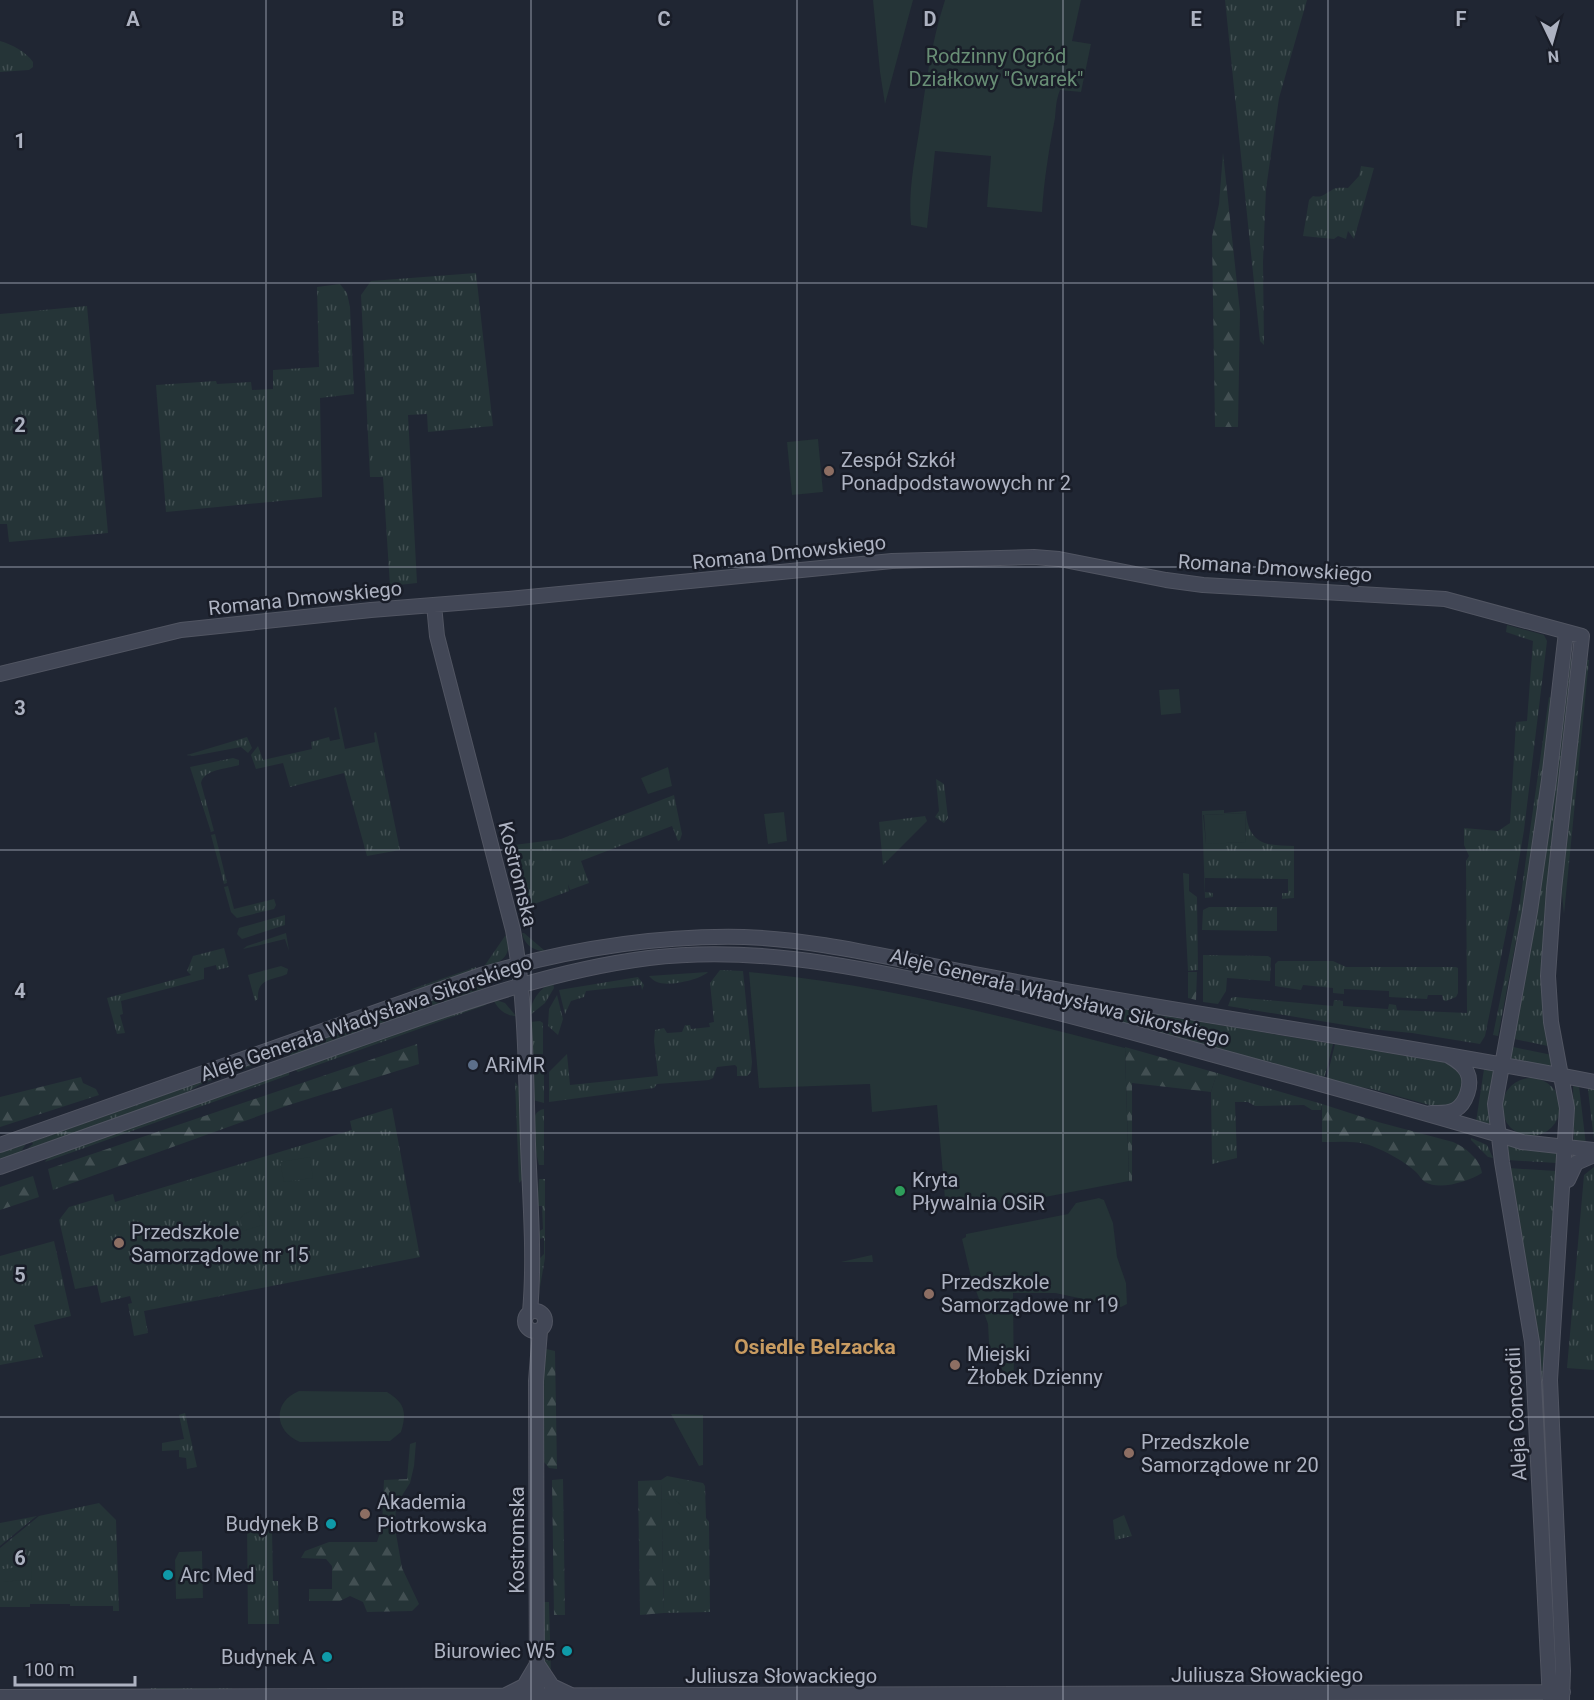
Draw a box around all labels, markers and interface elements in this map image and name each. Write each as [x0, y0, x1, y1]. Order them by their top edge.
text: A [126, 7, 140, 31]
text: B [392, 7, 404, 31]
text: C [657, 7, 671, 31]
text: D [924, 7, 937, 31]
text: E [1190, 7, 1202, 31]
text: F [1456, 7, 1467, 31]
north arrow [1522, 12, 1582, 72]
park label: Rodzinny Ogród Działkowy "Gwarek" [909, 44, 1083, 91]
text: N [1547, 46, 1560, 66]
text: 1 [14, 129, 26, 153]
text: 2 [14, 413, 26, 437]
place label: Zespół Szkół Ponadpodstawowych nr 2 [841, 448, 1071, 495]
marker: Zespół Szkół Ponadpodstawowych nr 2 [822, 464, 836, 478]
street label: Romana Dmowskiego [691, 530, 887, 574]
street label: Romana Dmowskiego [1177, 549, 1373, 587]
street label: Romana Dmowskiego [207, 576, 403, 620]
text: 3 [14, 696, 26, 720]
street label: Kostromska [493, 819, 543, 929]
street label: Aleje Generała Władysława Sikorskiego [888, 943, 1232, 1051]
street label: Aleje Generała Władysława Sikorskiego [197, 950, 535, 1086]
text: 4 [14, 979, 26, 1003]
place label: ARiMR [485, 1053, 545, 1077]
marker: ARiMR [466, 1058, 480, 1072]
place label: Kryta Pływalnia OSiR [912, 1168, 1045, 1215]
marker: Kryta Pływalnia OSiR [893, 1184, 907, 1198]
place label: Przedszkole Samorządowe nr 15 [131, 1220, 309, 1267]
marker: Przedszkole Samorządowe nr 15 [112, 1236, 126, 1250]
text: 5 [14, 1263, 26, 1287]
place label: Przedszkole Samorządowe nr 19 [941, 1270, 1119, 1317]
marker: Przedszkole Samorządowe nr 19 [922, 1287, 936, 1301]
district label: Osiedle Belzacka [734, 1335, 896, 1359]
place label: Miejski Żłobek Dzienny [967, 1342, 1103, 1389]
street label: Aleja Concordii [1501, 1346, 1531, 1482]
marker: Miejski Żłobek Dzienny [948, 1358, 962, 1372]
place label: Przedszkole Samorządowe nr 20 [1141, 1430, 1319, 1477]
marker: Przedszkole Samorządowe nr 20 [1122, 1446, 1136, 1460]
street label: Kostromska [505, 1486, 529, 1594]
place label: Akademia Piotrkowska [377, 1490, 487, 1537]
marker: Akademia Piotrkowska [358, 1507, 372, 1521]
place label: Budynek B [226, 1512, 319, 1536]
marker: Budynek B [324, 1517, 338, 1531]
text: 6 [14, 1546, 26, 1570]
place label: Arc Med [180, 1563, 254, 1587]
marker: Arc Med [161, 1568, 175, 1582]
place label: Biurowiec W5 [434, 1639, 555, 1663]
marker: Biurowiec W5 [560, 1644, 574, 1658]
place label: Budynek A [221, 1645, 315, 1669]
scale bar [15, 1649, 135, 1687]
marker: Budynek A [320, 1650, 334, 1664]
text: 100 m [24, 1659, 75, 1680]
street label: Juliusza Słowackiego [1171, 1663, 1363, 1687]
street label: Juliusza Słowackiego [685, 1664, 877, 1688]

